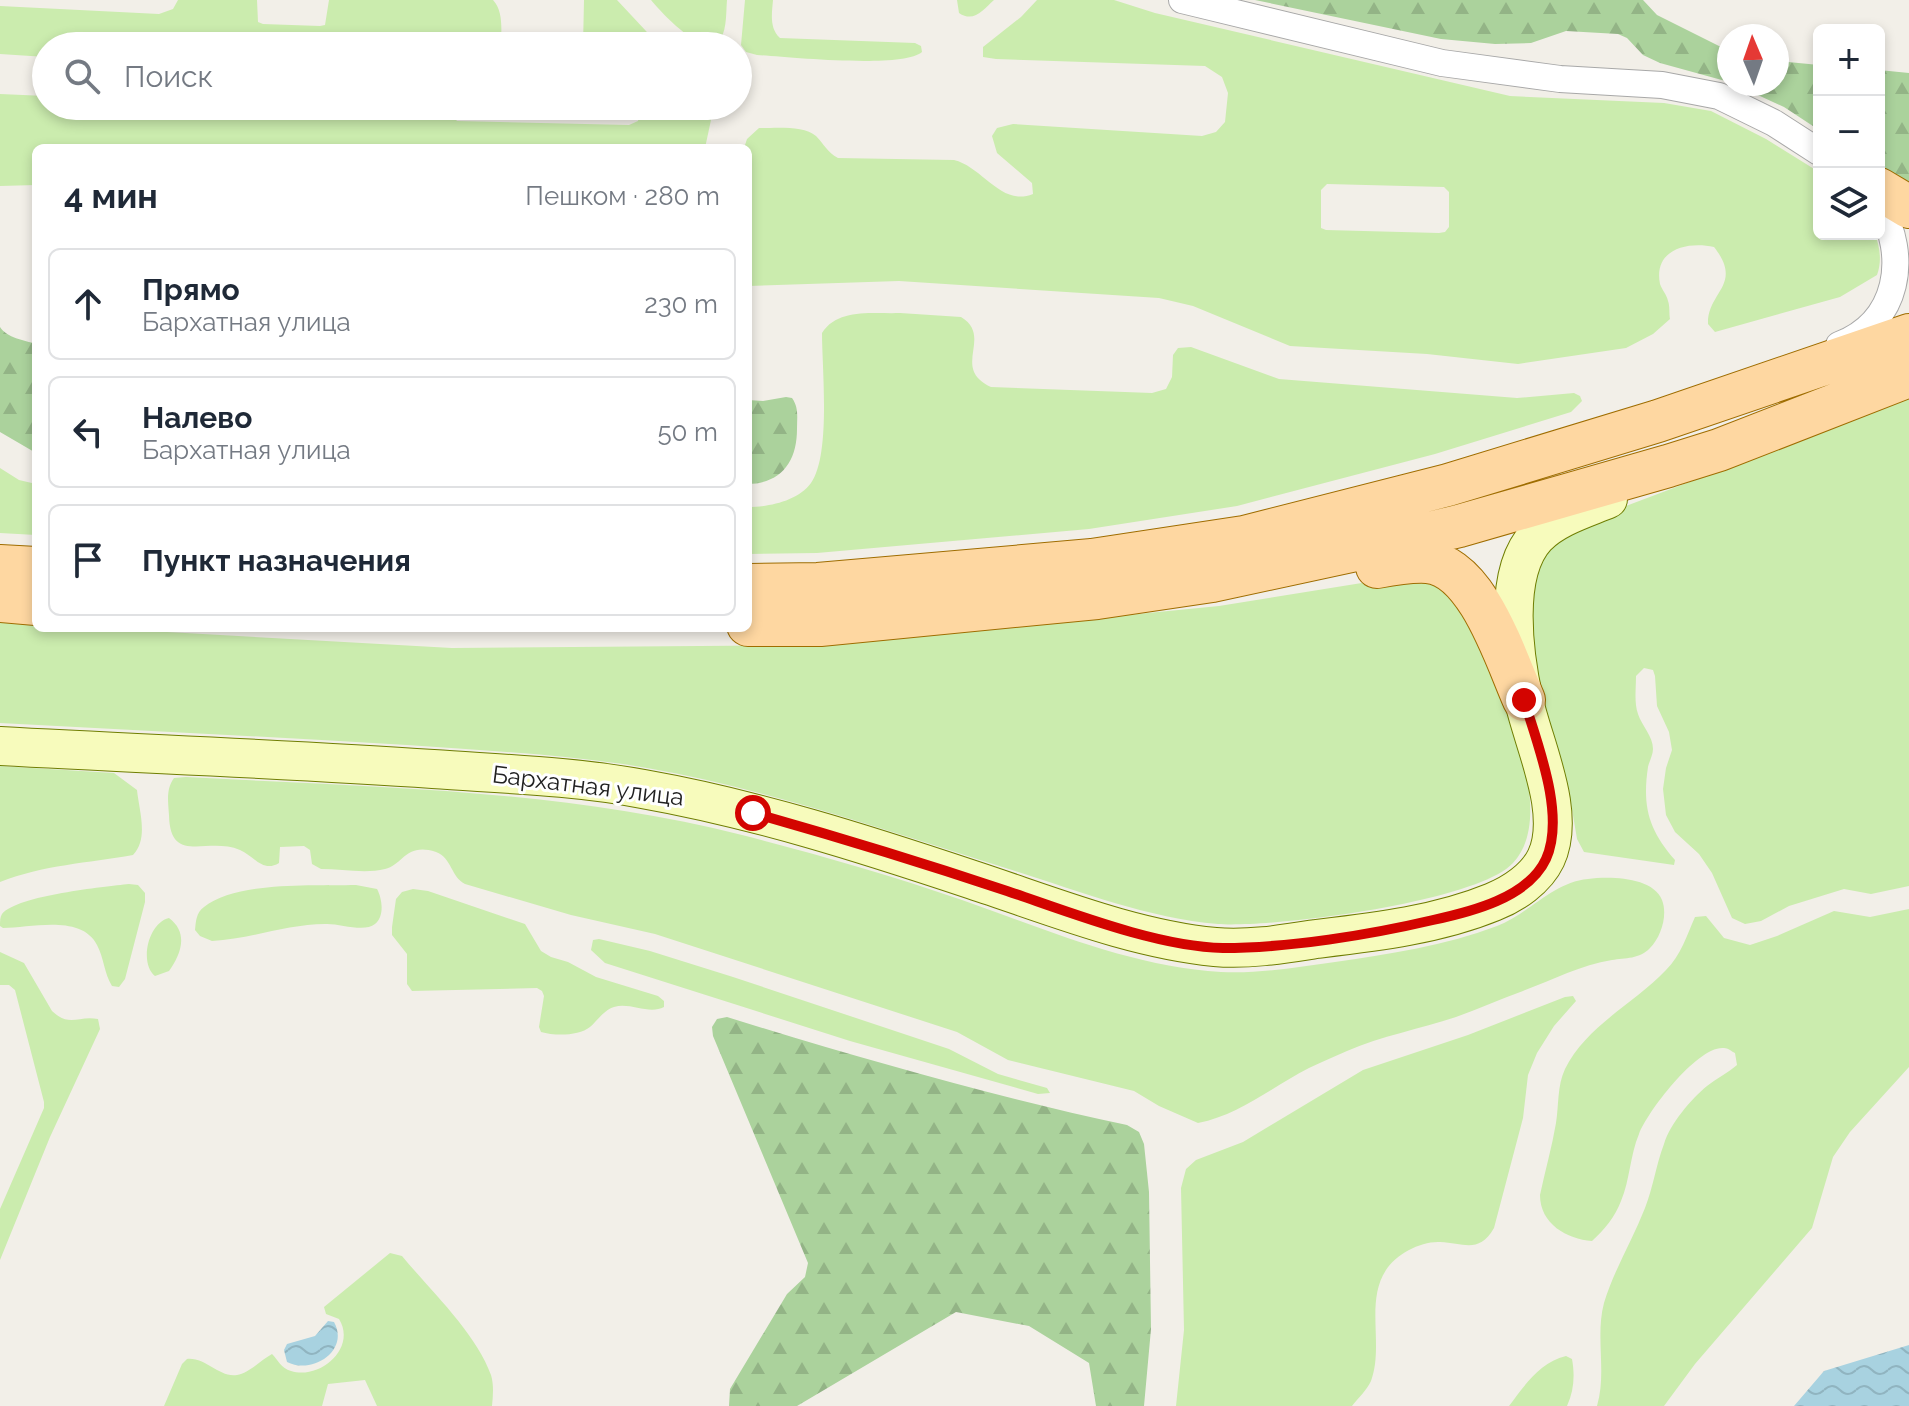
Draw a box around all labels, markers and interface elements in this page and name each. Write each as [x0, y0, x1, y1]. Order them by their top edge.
north arrow [1717, 24, 1789, 96]
map controls [1813, 24, 1885, 240]
button: + [1813, 24, 1885, 96]
search box [32, 32, 752, 120]
icon: search [60, 54, 104, 98]
text: Поиск [124, 59, 213, 94]
button: − [1813, 96, 1885, 168]
button: layers [1813, 168, 1885, 240]
text: 4 мин [64, 176, 158, 216]
text: Пешком · 280 m [525, 181, 720, 211]
text: Прямо [142, 272, 240, 307]
icon: ahead [66, 282, 110, 326]
text: 230 m [644, 289, 718, 319]
text: Бархатная улица [142, 307, 351, 337]
text: Налево [142, 400, 252, 435]
icon: left [66, 410, 110, 454]
text: 50 m [657, 417, 718, 447]
text: Бархатная улица [142, 435, 351, 465]
icon: arrive [66, 538, 110, 582]
text: Пункт назначения [142, 543, 411, 578]
route end [1506, 682, 1542, 718]
street label: Бархатная улица [491, 759, 685, 812]
route start [735, 795, 771, 831]

